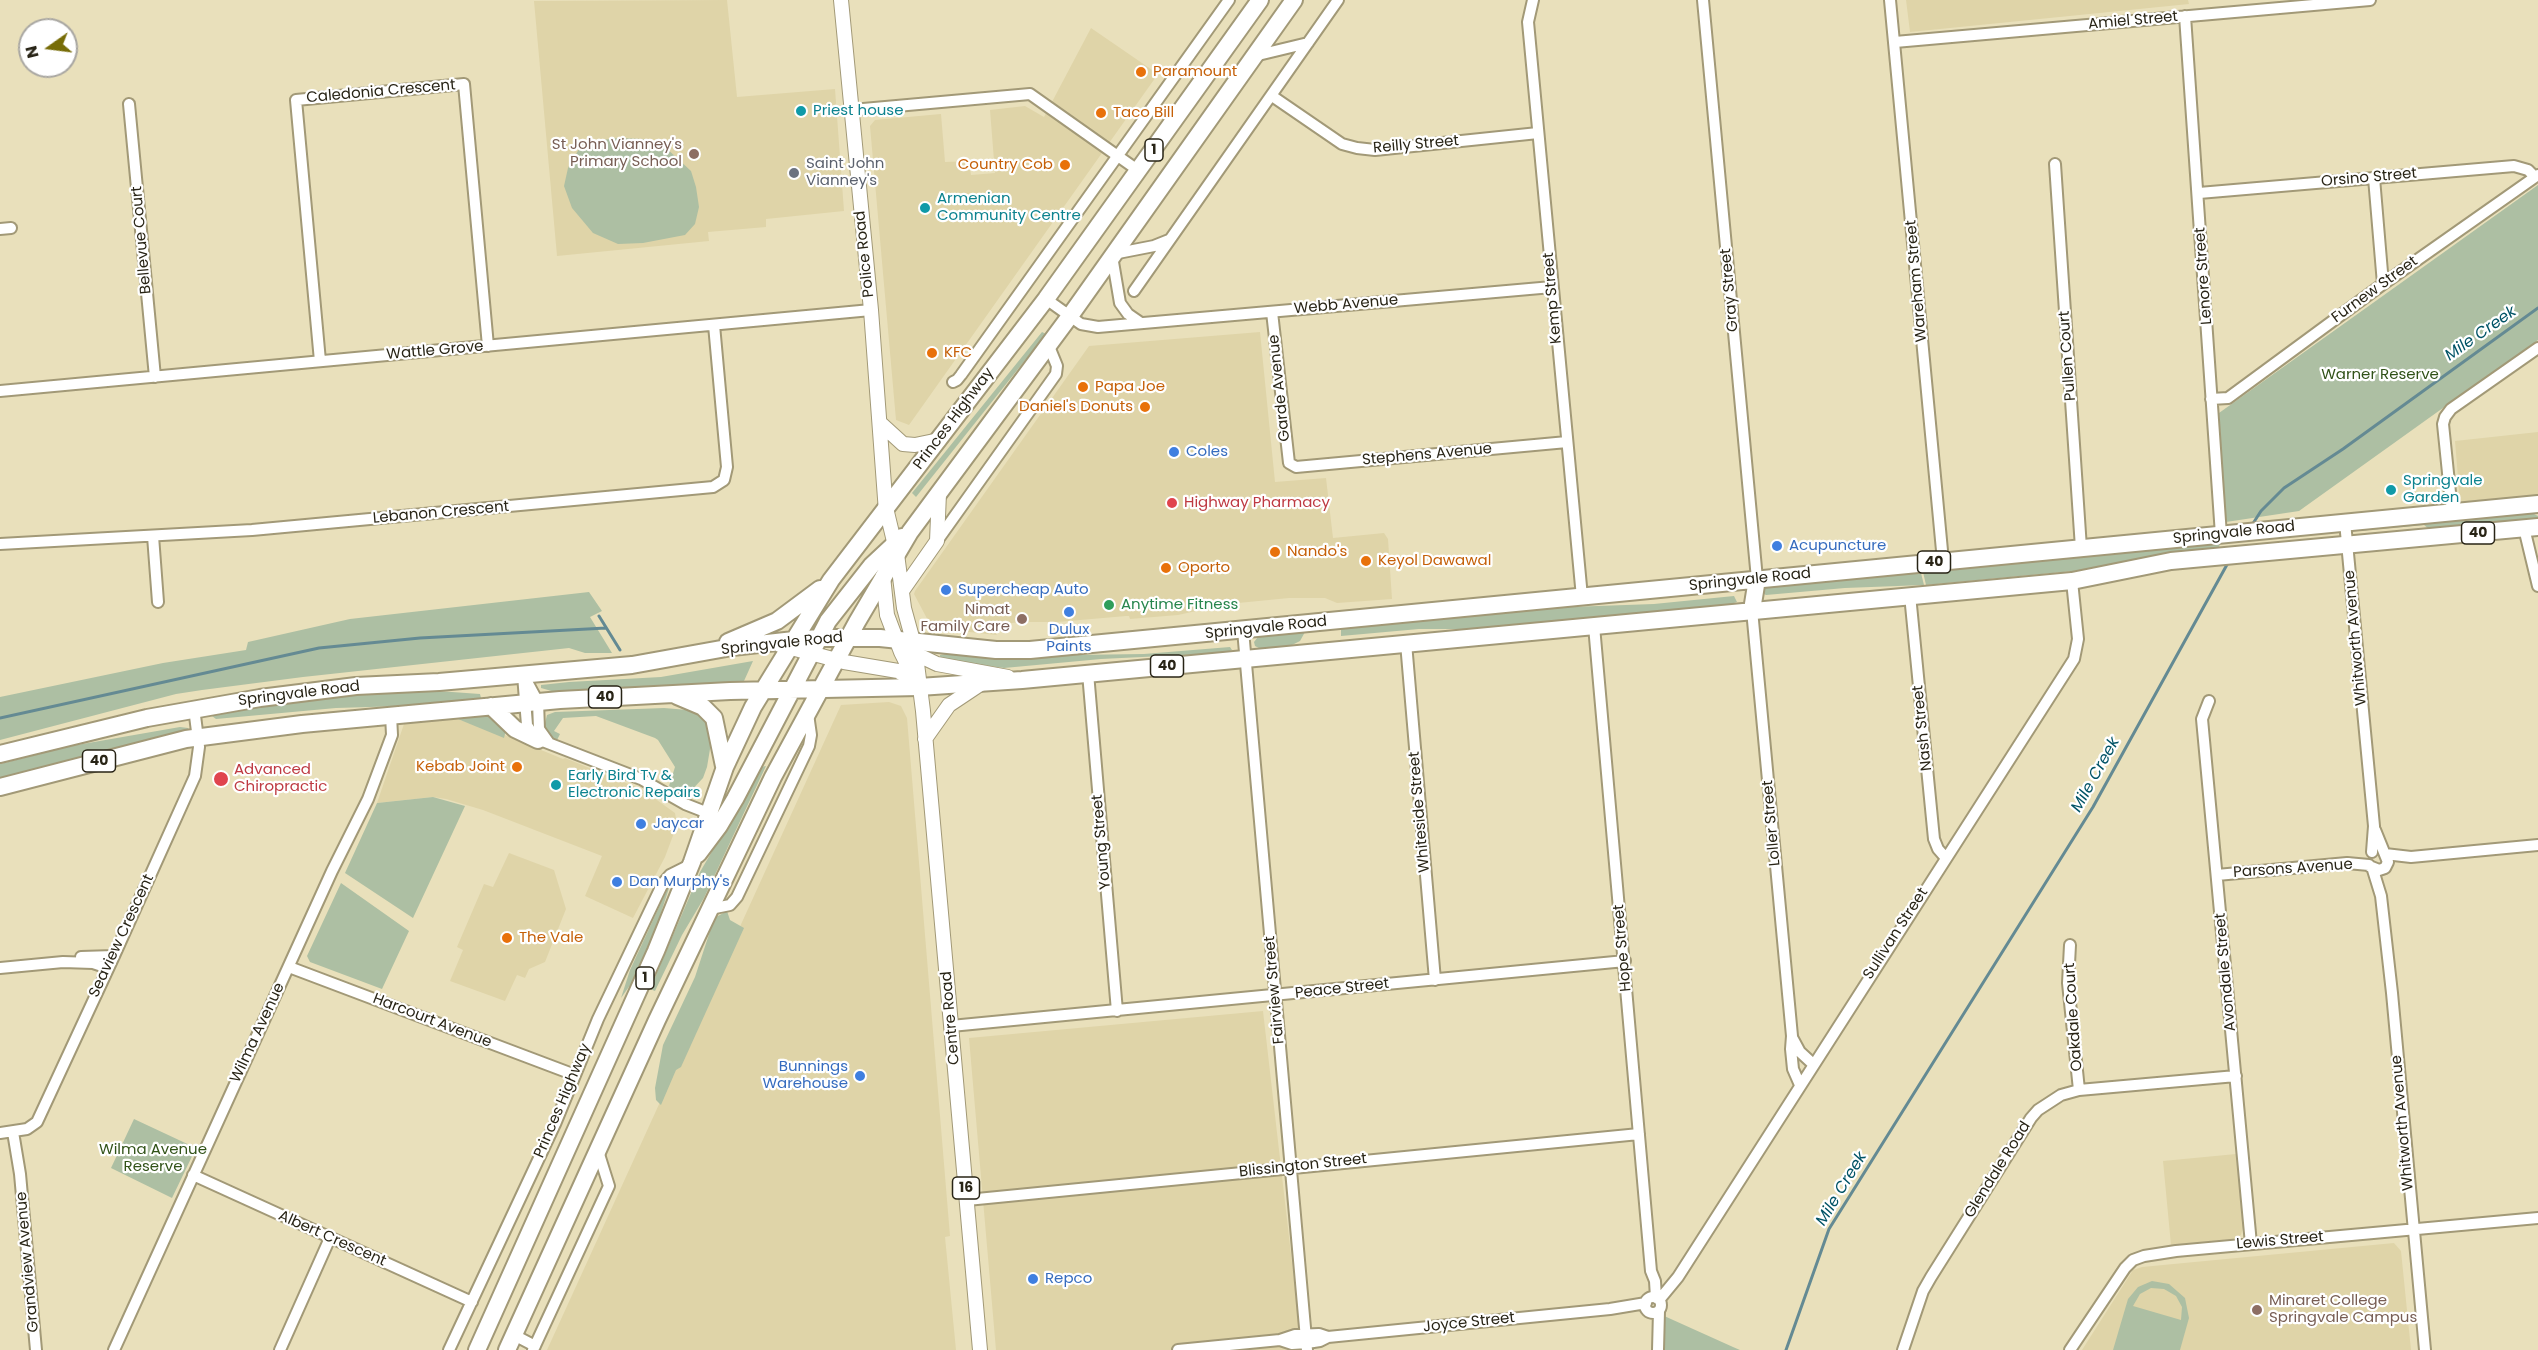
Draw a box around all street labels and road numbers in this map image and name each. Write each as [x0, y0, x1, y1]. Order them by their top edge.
street label: Amiel Street [2087, 8, 2179, 34]
street label: Caledonia Crescent [306, 77, 456, 107]
street label: Reilly Street [1372, 132, 1460, 158]
road number: 1 [1145, 139, 1163, 161]
street label: Orsino Street [2320, 165, 2418, 191]
street label: Bellevue Court [128, 185, 156, 295]
street label: Police Road [851, 210, 879, 298]
street label: Wareham Street [1903, 219, 1931, 343]
street label: Lenore Street [2192, 227, 2216, 325]
street label: Gray Street [1717, 247, 1743, 333]
street label: Kemp Street [1540, 251, 1566, 345]
street label: Furnew Street [2328, 253, 2422, 327]
street label: Webb Avenue [1293, 291, 1399, 319]
street label: Pullen Court [2056, 310, 2080, 402]
street label: Garde Avenue [1265, 334, 1295, 442]
street label: Wattle Grove [386, 338, 484, 364]
street label: Princes Highway [910, 365, 998, 473]
street label: Stephens Avenue [1361, 440, 1493, 470]
street label: Lebanon Crescent [372, 498, 510, 528]
street label: Springvale Road [2172, 518, 2296, 548]
road number: 40 [2462, 522, 2494, 544]
road number: 40 [1918, 551, 1950, 573]
street label: Springvale Road [1688, 565, 1812, 595]
street label: Whitworth Avenue [2341, 569, 2371, 707]
street label: Springvale Road [1204, 613, 1328, 643]
street label: Springvale Road [720, 629, 844, 659]
road number: 40 [1150, 655, 1184, 677]
street label: Springvale Road [237, 678, 361, 710]
street label: Nash Street [1910, 684, 1936, 772]
road number: 40 [588, 686, 622, 708]
road number: 40 [82, 750, 116, 772]
street label: Whiteside Street [1406, 751, 1434, 873]
street label: Loller Street [1759, 779, 1785, 867]
street label: Young Street [1089, 794, 1115, 890]
street label: Parsons Avenue [2233, 856, 2353, 882]
street label: Seaview Crescent [86, 872, 158, 1000]
street label: Sullivan Street [1860, 885, 1932, 983]
street label: Hope Street [1610, 904, 1636, 992]
street label: Avondale Street [2212, 912, 2240, 1032]
street label: Fairview Street [1261, 935, 1289, 1045]
street label: Oakdale Court [2061, 962, 2087, 1072]
road number: 1 [636, 967, 654, 989]
street label: Centre Road [938, 970, 964, 1066]
street label: Peace Street [1294, 975, 1390, 1003]
street label: Wilma Avenue [227, 980, 289, 1086]
street label: Harcourt Avenue [370, 990, 494, 1052]
street label: Princes Highway [531, 1041, 595, 1161]
street label: Whitworth Avenue [2388, 1054, 2418, 1192]
street label: Glendale Road [1961, 1118, 2035, 1222]
street label: Blissington Street [1238, 1150, 1368, 1182]
road number: 16 [952, 1177, 980, 1199]
street label: Grandview Avenue [13, 1191, 43, 1333]
street label: Albert Crescent [275, 1207, 389, 1271]
street label: Lewis Street [2236, 1228, 2324, 1254]
street label: Joyce Street [1422, 1309, 1516, 1337]

